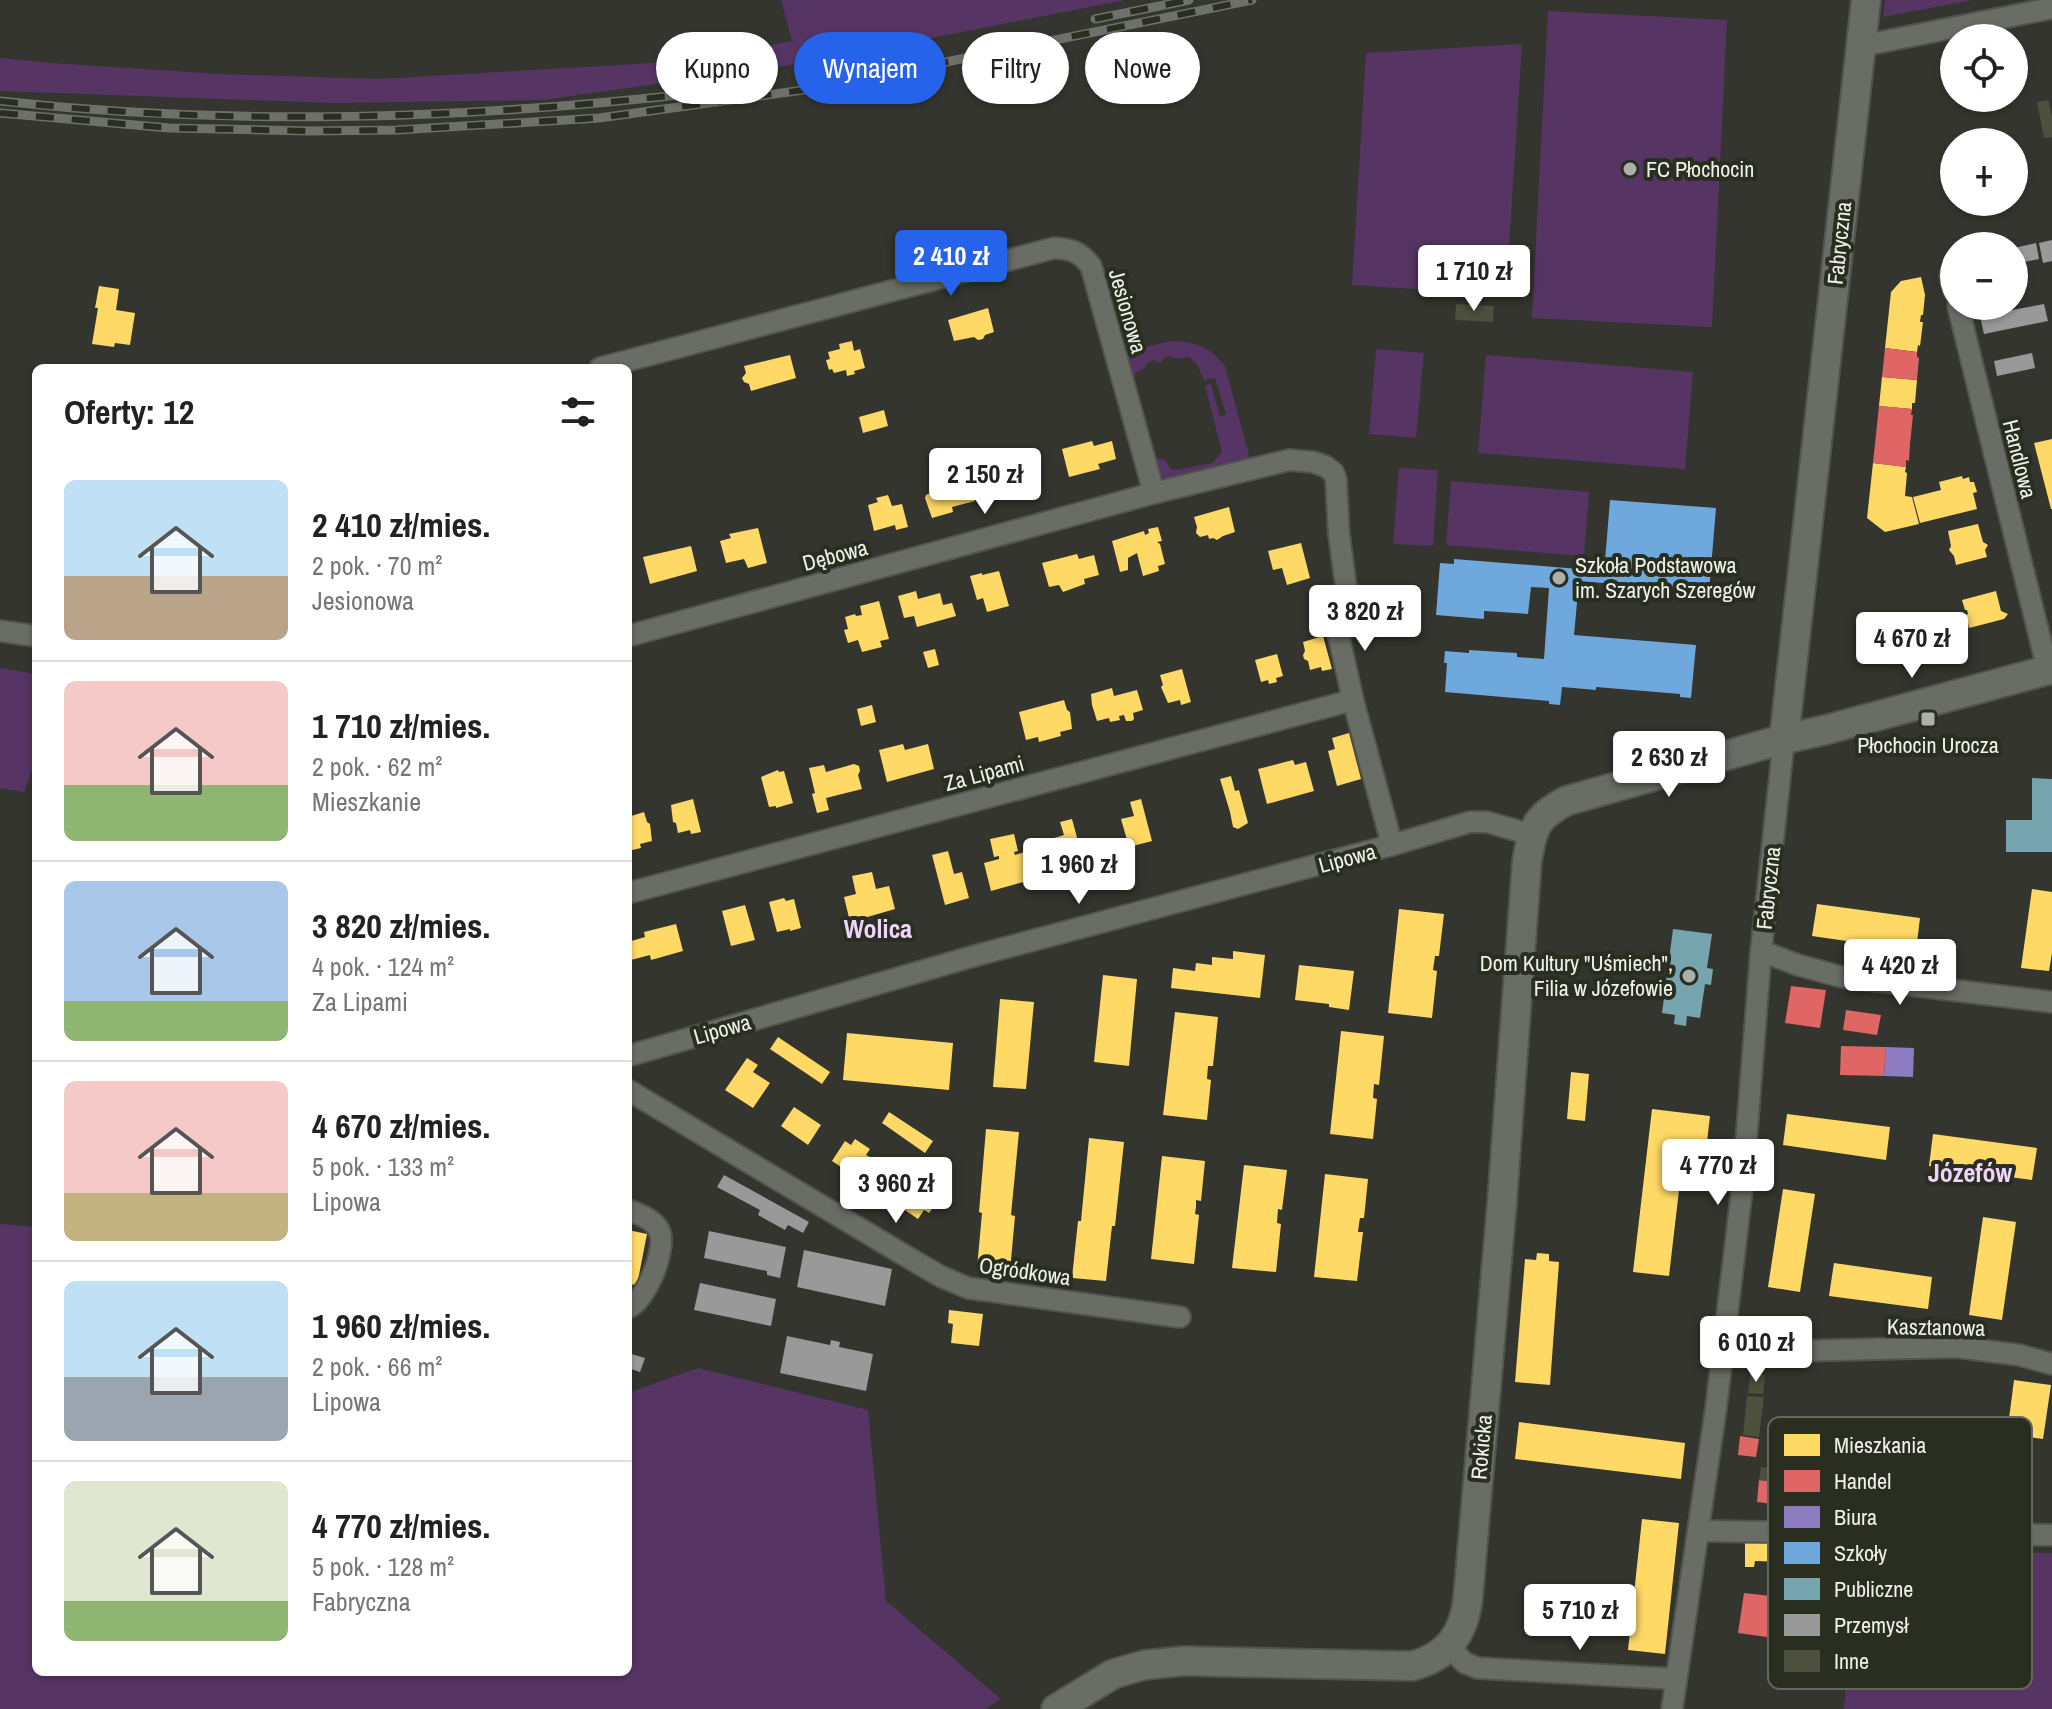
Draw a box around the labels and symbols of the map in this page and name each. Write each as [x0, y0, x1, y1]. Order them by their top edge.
place label: FC Płochocin [1646, 154, 1754, 184]
marker: FC Płochocin [1621, 160, 1639, 178]
street label: Fabryczna [1820, 200, 1858, 286]
pin: 2 410 zł [868, 230, 1034, 298]
pin: 1 710 zł [1391, 245, 1557, 313]
street label: Jesionowa [1102, 265, 1154, 357]
street label: Handlowa [1996, 416, 2044, 502]
pin: 2 150 zł [902, 448, 1068, 516]
street label: Dębowa [799, 532, 871, 578]
place label: Szkoła Podstawowa im. Szarych Szeregów [1575, 550, 1755, 605]
marker: Szkoła Podstawowa im. Szarych Szeregów [1550, 569, 1568, 587]
pin: 3 820 zł [1282, 585, 1448, 653]
pin: 4 670 zł [1829, 612, 1995, 680]
marker: Płochocin Urocza [1919, 710, 1937, 728]
place label: Płochocin Urocza [1857, 730, 1999, 760]
pin: 2 630 zł [1586, 731, 1752, 799]
street label: Za Lipami [941, 748, 1027, 798]
street label: Lipowa [1315, 836, 1379, 880]
pin: 1 960 zł [996, 838, 1162, 906]
street label: Fabryczna [1749, 845, 1787, 931]
district label: Wolica [844, 911, 912, 946]
pin: 4 420 zł [1817, 939, 1983, 1007]
place label: Dom Kultury "Uśmiech", Filia w Józefowie [1480, 948, 1673, 1003]
marker: Dom Kultury "Uśmiech", Filia w Józefowie [1680, 967, 1698, 985]
street label: Lipowa [690, 1007, 754, 1051]
pin: 4 770 zł [1635, 1139, 1801, 1207]
district label: Józefów [1928, 1155, 2012, 1190]
pin: 3 960 zł [813, 1157, 979, 1225]
street label: Ogródkowa [977, 1250, 1073, 1292]
street label: Kasztanowa [1887, 1311, 1985, 1343]
pin: 6 010 zł [1673, 1316, 1839, 1384]
street label: Rokicka [1463, 1413, 1499, 1481]
legend [1768, 1417, 2032, 1689]
text: Mieszkania [1834, 1430, 1926, 1460]
text: Handel [1834, 1466, 1891, 1496]
text: Biura [1834, 1502, 1877, 1532]
text: Szkoły [1834, 1538, 1887, 1568]
text: Publiczne [1834, 1574, 1913, 1604]
pin: 5 710 zł [1497, 1584, 1663, 1652]
text: Przemysł [1834, 1610, 1909, 1640]
text: Inne [1834, 1646, 1869, 1676]

